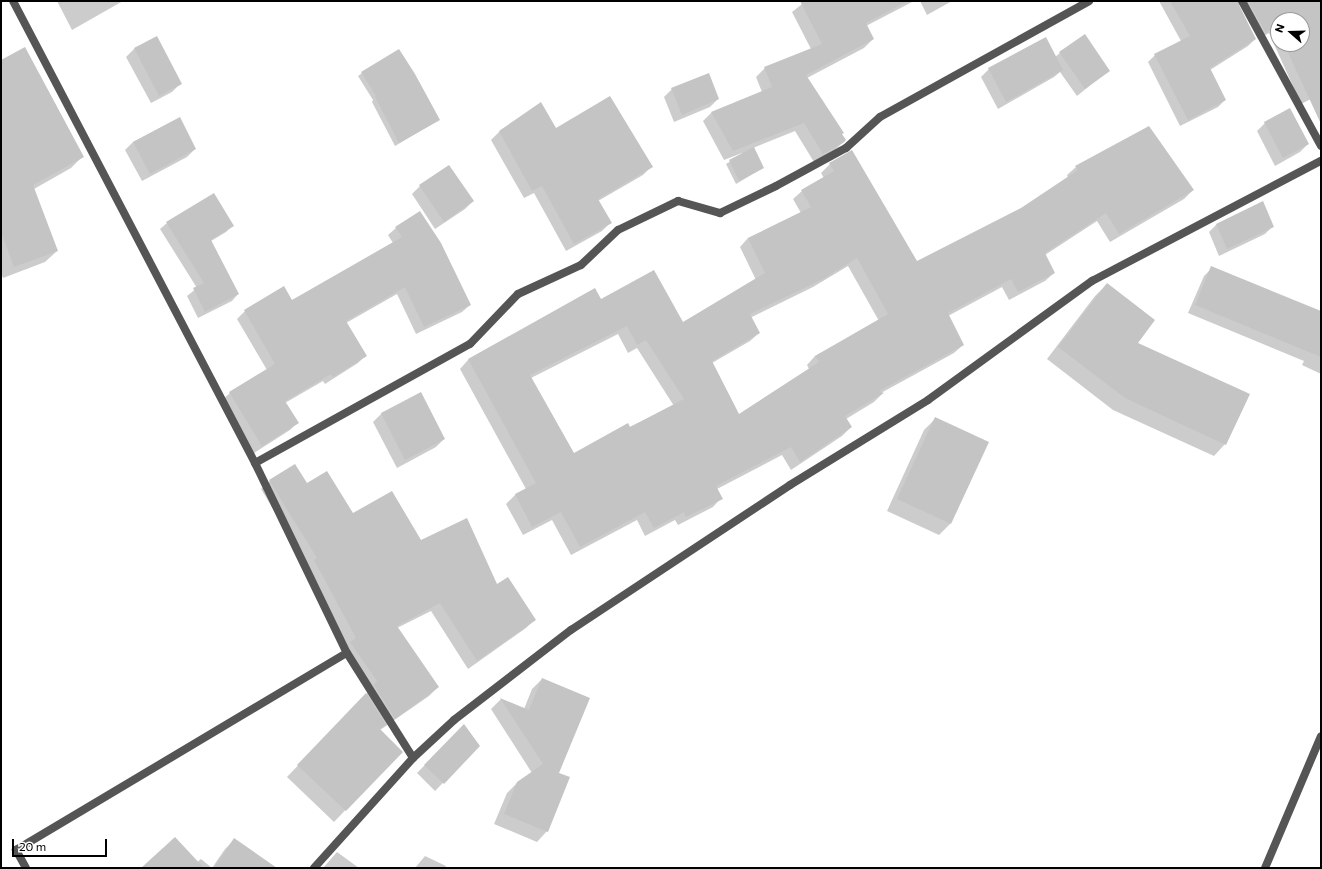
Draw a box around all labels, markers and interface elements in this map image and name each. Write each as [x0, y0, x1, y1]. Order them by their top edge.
north arrow [1270, 12, 1310, 52]
text: N [1272, 22, 1287, 34]
scale bar [14, 831, 109, 857]
text: 20 m [19, 839, 46, 853]

